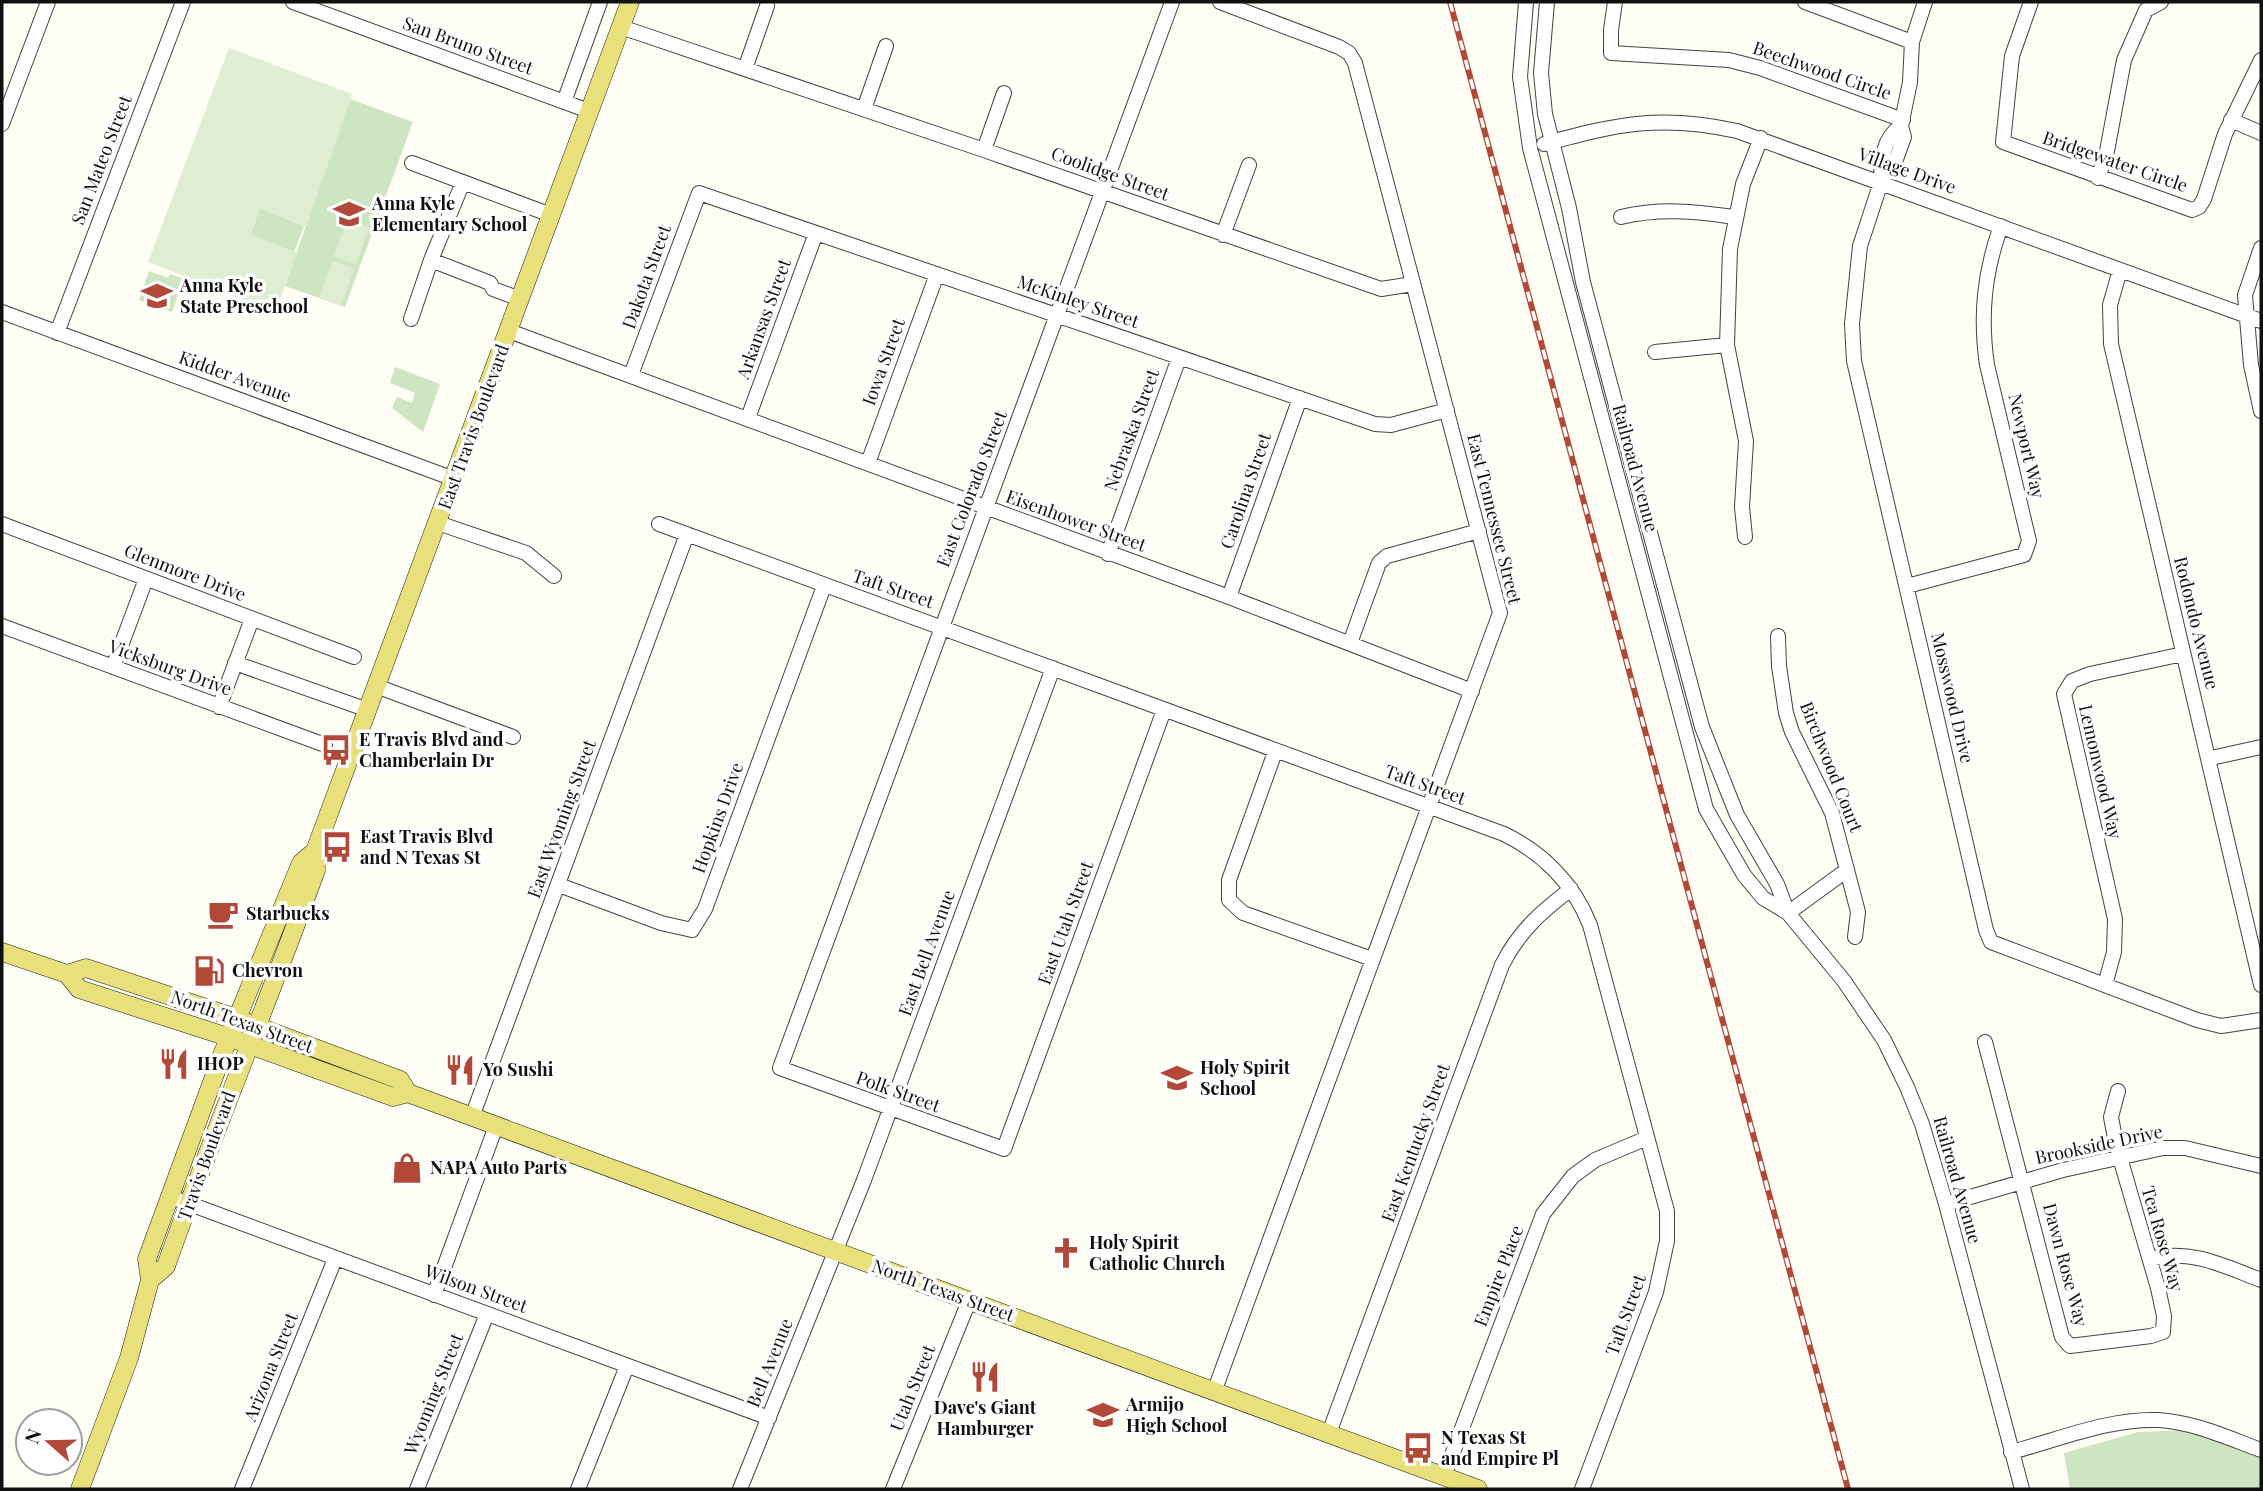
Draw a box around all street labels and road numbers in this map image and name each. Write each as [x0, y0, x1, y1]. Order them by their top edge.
street label: San Bruno Street [400, 10, 537, 80]
street label: Beechwood Circle [1750, 35, 1895, 105]
street label: San Mateo Street [65, 91, 137, 228]
street label: Bridgewater Circle [2040, 125, 2191, 197]
street label: Coolidge Street [1048, 141, 1173, 206]
street label: Village Drive [1854, 141, 1960, 199]
street label: Dakota Street [616, 221, 676, 332]
street label: Arkansas Street [730, 255, 796, 383]
street label: McKinley Street [1014, 269, 1143, 333]
street label: Iowa Street [856, 314, 910, 408]
street label: East Travis Boulevard [432, 340, 514, 513]
street label: Kidder Avenue [176, 345, 295, 408]
street label: Nebraska Street [1098, 365, 1164, 494]
street label: Newport Way [2003, 391, 2051, 501]
street label: Railroad Avenue [1607, 401, 1665, 534]
street label: East Colorado Street [930, 406, 1012, 570]
street label: Carolina Street [1214, 429, 1276, 552]
street label: East Tennessee Street [1462, 431, 1528, 607]
street label: Eisenhower Street [1003, 484, 1150, 557]
street label: Glenmore Drive [121, 538, 250, 606]
street label: Rodondo Avenue [2169, 554, 2225, 692]
street label: Taft Street [849, 563, 938, 613]
street label: Mosswood Drive [1926, 630, 1980, 766]
street label: Vicksburg Drive [104, 633, 235, 700]
street label: Birchwood Court [1795, 698, 1869, 836]
street label: Lemonwood Way [2074, 702, 2128, 841]
street label: East Wyoming Street [521, 736, 601, 901]
street label: Taft Street [1381, 758, 1470, 810]
street label: Hopkins Drive [686, 759, 748, 876]
street label: East Utah Street [1032, 857, 1099, 988]
street label: East Bell Avenue [892, 886, 960, 1019]
street label: North Texas Street [168, 984, 317, 1058]
street label: East Kentucky Street [1375, 1059, 1455, 1225]
street label: Polk Street [853, 1065, 944, 1118]
street label: Travis Boulevard [172, 1087, 241, 1224]
street label: Railroad Avenue [1928, 1113, 1988, 1246]
street label: Brookside Drive [2033, 1119, 2165, 1169]
street label: Tea Rose Way [2136, 1183, 2189, 1294]
street label: Dawn Rose Way [2038, 1200, 2094, 1329]
street label: Empire Place [1468, 1222, 1528, 1330]
street label: North Texas Street [869, 1253, 1018, 1327]
street label: Wilson Street [421, 1258, 532, 1318]
street label: Taft Street [1599, 1270, 1651, 1359]
street label: Arizona Street [237, 1308, 303, 1426]
street label: Bell Avenue [740, 1315, 798, 1411]
street label: Wyoming Street [397, 1329, 469, 1459]
street label: Utah Street [884, 1340, 940, 1434]

